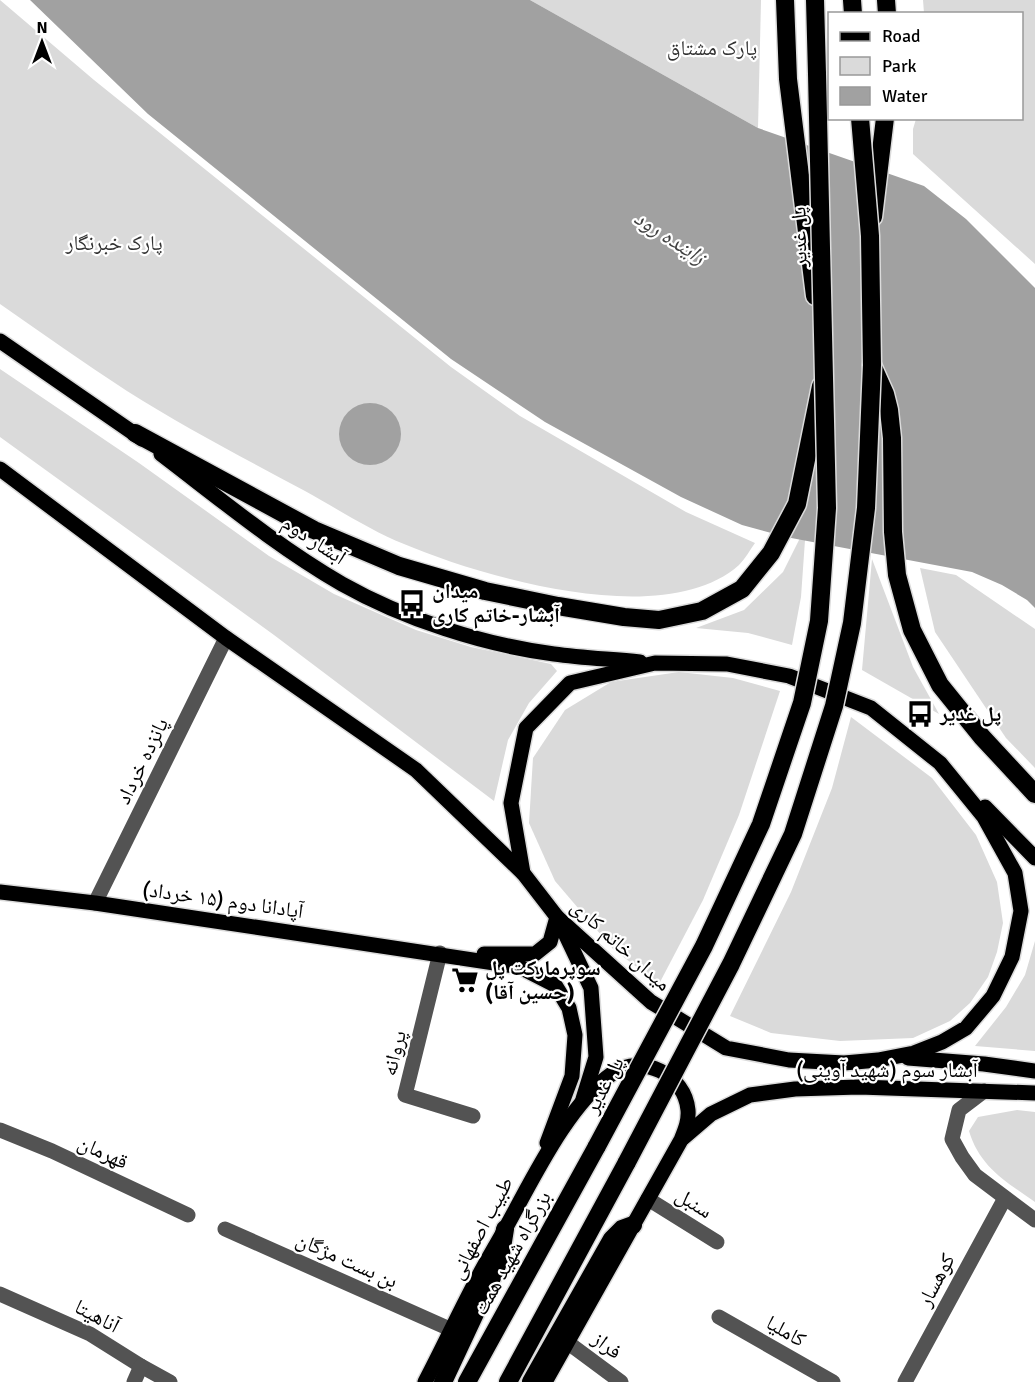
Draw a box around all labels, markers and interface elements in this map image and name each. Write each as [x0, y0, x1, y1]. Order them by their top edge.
north arrow [12, 12, 72, 72]
legend [828, 12, 1023, 120]
text: N [36, 18, 48, 38]
text: Road [882, 25, 921, 47]
park label: پارک مشتاق [667, 35, 757, 61]
text: Park [882, 55, 917, 77]
text: Water [882, 85, 928, 107]
water label: زاینده رود [629, 204, 713, 271]
street label: پل غدیر [785, 207, 813, 268]
park label: پارک خبرنگار [64, 230, 163, 256]
street label: آبشار دوم [276, 510, 352, 572]
place label: میدان آبشار-خاتم کاری [432, 578, 560, 629]
bus stop icon: میدان آبشار-خاتم کاری [397, 588, 427, 618]
bus stop icon: پل غدیر [905, 699, 935, 729]
place label: پل غدیر [939, 701, 1001, 727]
street label: پانزده خرداد [110, 714, 174, 808]
street label: آپادانا دوم (۱۵ خرداد) [141, 876, 306, 925]
street label: میدان خاتم کاری [565, 893, 676, 997]
place label: سوپرمارکت پل (حسین آقا) [485, 955, 601, 1005]
supermarket icon: سوپرمارکت پل (حسین آقا) [450, 965, 480, 995]
street label: پروانه [376, 1028, 412, 1078]
street label: پل غدیر [578, 1052, 630, 1119]
street label: آبشار سوم (شهید آوینی) [796, 1057, 979, 1084]
street label: قهرمان [74, 1129, 132, 1175]
street label: طبیب اصفهانی [443, 1172, 519, 1284]
street label: سنبل [671, 1182, 717, 1224]
street label: بزرگراه شهید همت [467, 1186, 557, 1320]
street label: بن بست مژگان [292, 1226, 402, 1294]
street label: کوهسار [911, 1249, 961, 1312]
street label: آناهیتا [70, 1293, 125, 1339]
street label: کاملیا [761, 1309, 811, 1353]
street label: فراز [586, 1325, 627, 1365]

